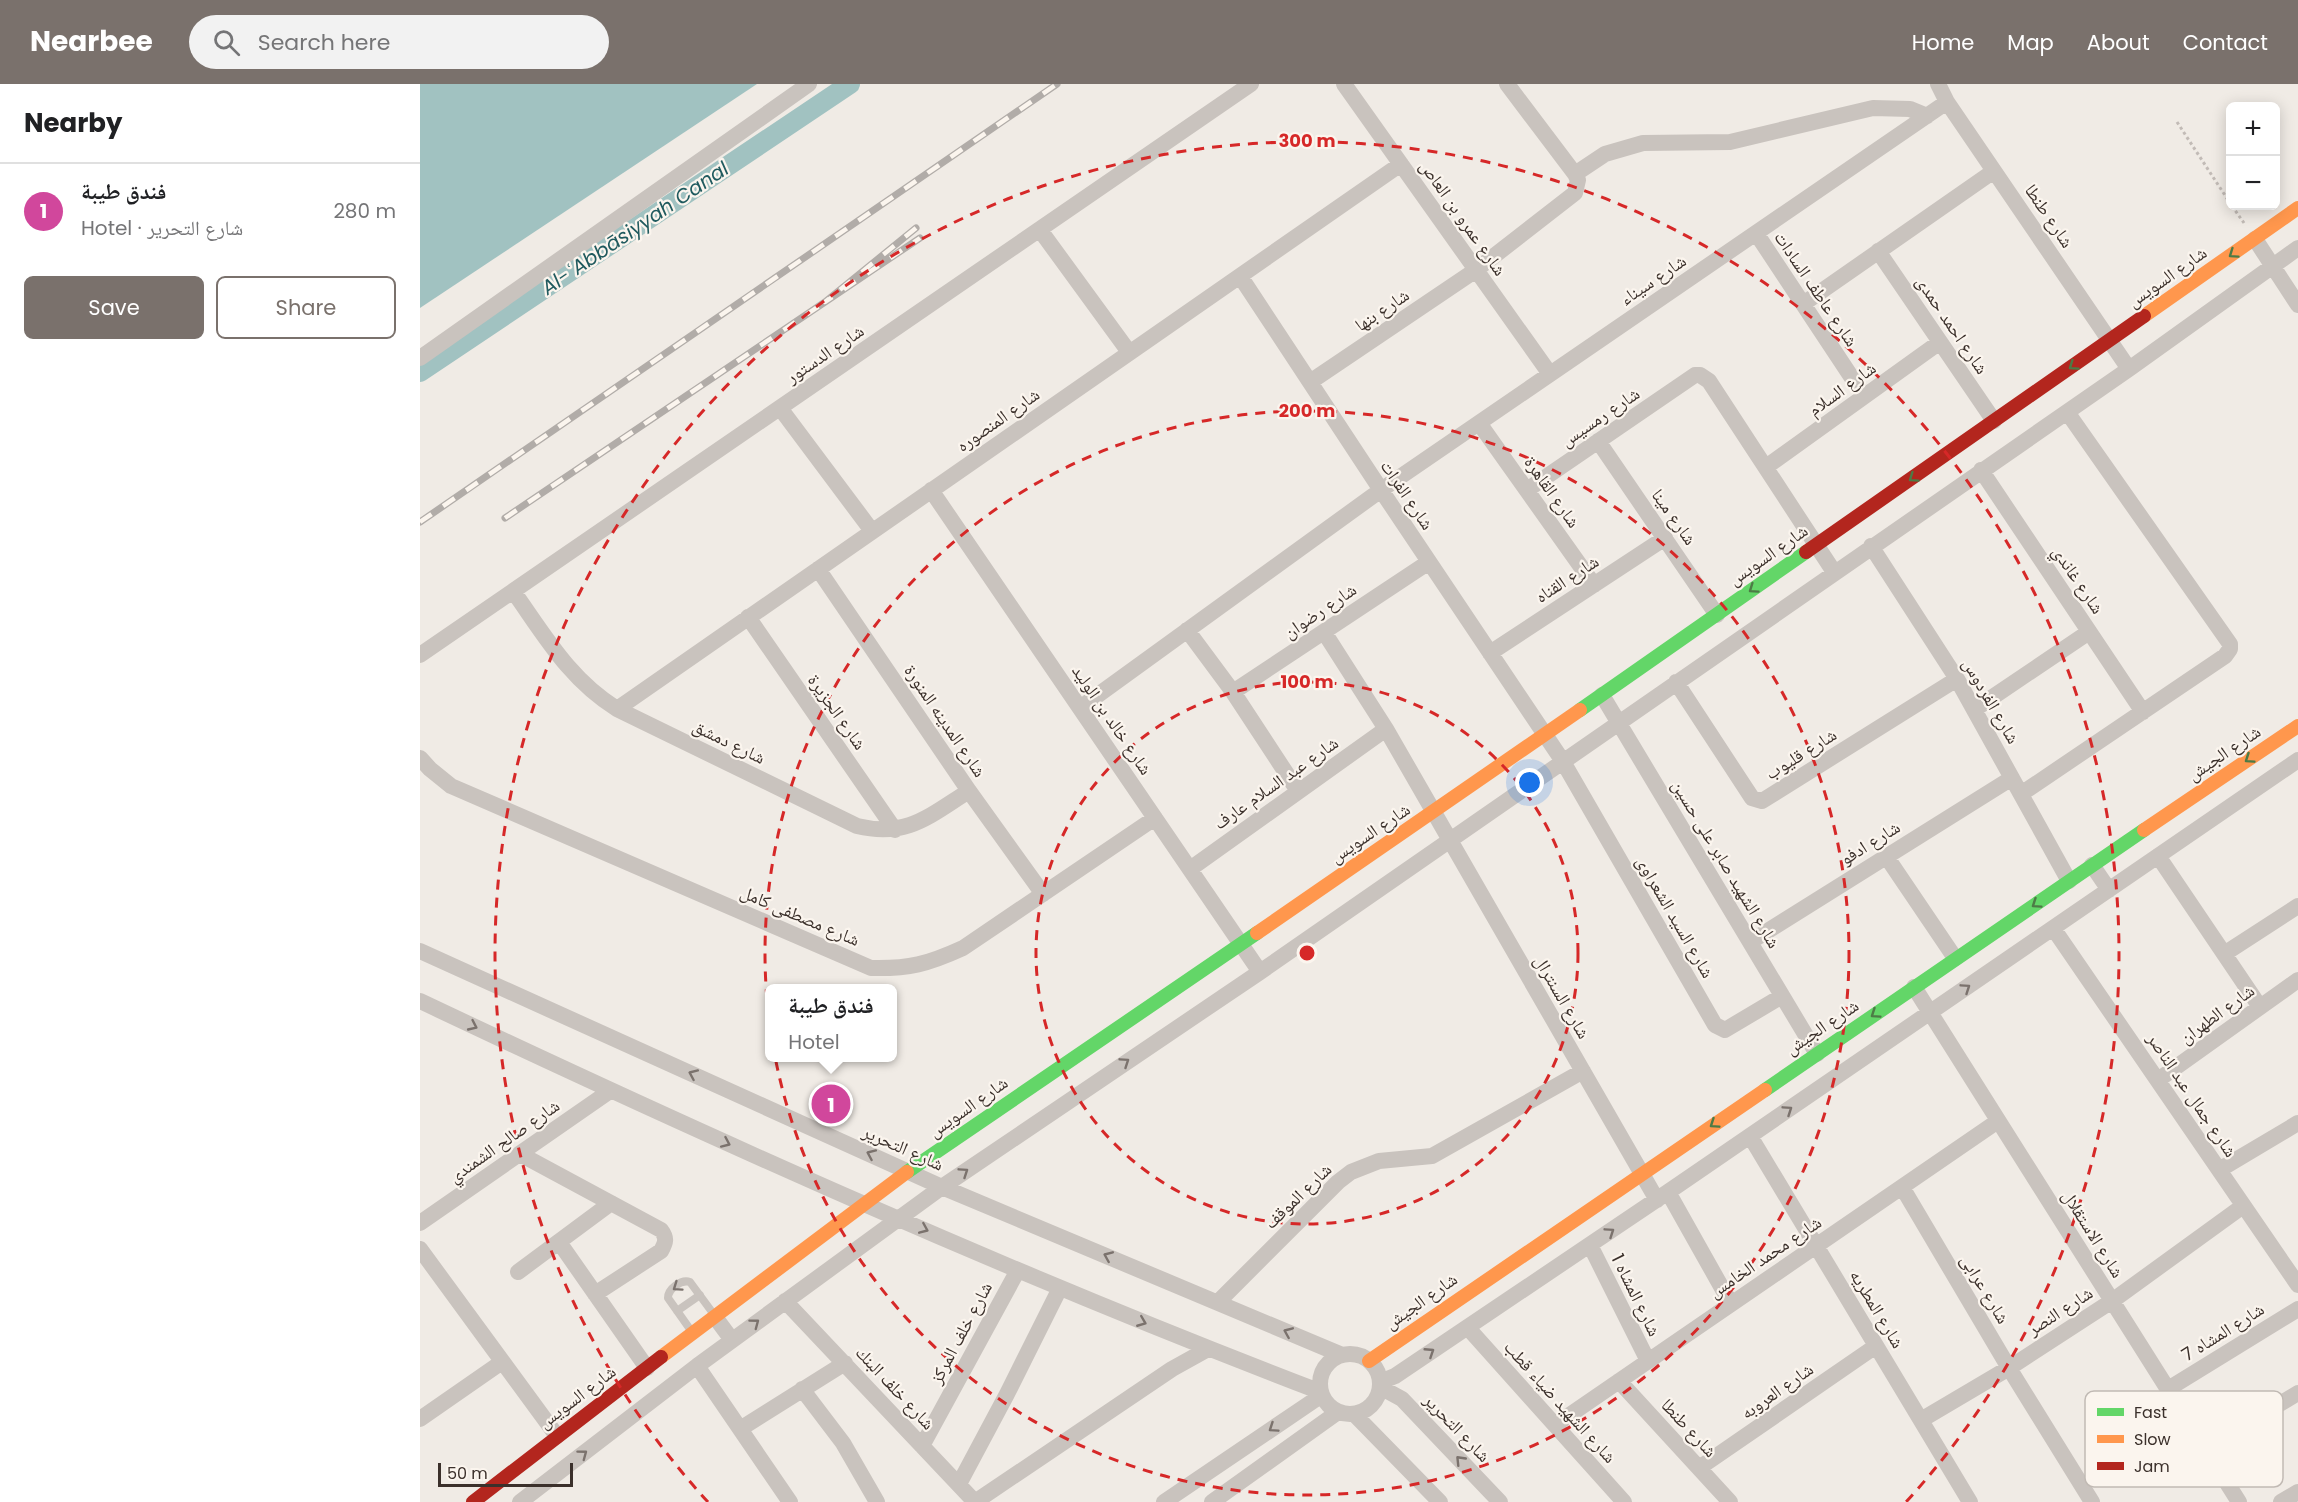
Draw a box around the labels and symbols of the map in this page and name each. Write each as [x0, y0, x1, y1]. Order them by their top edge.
text: 300 m [1278, 128, 1336, 153]
water label: Al-ʿAbbāsiyyah Canal [535, 155, 734, 302]
street label: شارع عمرو بن العاص [1414, 155, 1513, 281]
street label: شارع طنطا [2019, 179, 2080, 253]
street label: شارع عاطف السادات [1769, 226, 1864, 351]
street label: شارع السويس [2122, 240, 2212, 313]
one-way arrow [2229, 247, 2240, 258]
street label: شارع سيناء [1615, 248, 1691, 311]
street label: شارع احمد حمدى [1910, 270, 1995, 379]
street label: شارع بنها [1350, 282, 1414, 337]
street label: شارع الدستور [780, 318, 869, 389]
street label: شارع السلام [1802, 355, 1881, 422]
one-way arrow [2069, 359, 2080, 370]
street label: شارع رمسيس [1555, 381, 1644, 452]
street label: شارع المنصوره [951, 382, 1044, 458]
text: 200 m [1279, 398, 1335, 423]
street label: شارع القاهرة [1519, 451, 1586, 533]
street label: شارع الفرات [1375, 455, 1440, 535]
one-way arrow [1909, 471, 1920, 482]
street label: شارع مينا [1646, 484, 1703, 550]
street label: شارع السويس [1723, 518, 1813, 591]
street label: شارع غاندي [2044, 541, 2110, 620]
street label: شارع القناه [1530, 549, 1603, 608]
street label: شارع رضوان [1278, 577, 1361, 644]
one-way arrow [1749, 582, 1760, 593]
street label: شارع الفردوس [1957, 653, 2026, 748]
street label: شارع المدينه المنورة [898, 659, 992, 782]
street label: شارع خالد بن الوليد [1066, 660, 1159, 780]
street label: شارع الجزيرة [802, 669, 873, 755]
text: 100 m [1280, 669, 1334, 694]
street label: شارع دمشق [689, 713, 770, 770]
street label: شارع الجيش [2182, 719, 2265, 786]
street label: شارع قليوب [1760, 722, 1841, 785]
street label: شارع عبد السلام عارف [1208, 730, 1343, 835]
one-way arrow [2245, 752, 2256, 763]
your location [1515, 768, 1544, 797]
street label: شارع الشهيد صابر على حسين [1666, 775, 1787, 953]
street label: شارع السويس [1325, 797, 1415, 869]
street label: شارع ادفو [1835, 814, 1905, 871]
street label: شارع السيد الشعراوى [1630, 851, 1721, 983]
street label: شارع مصطفى كامل [737, 879, 864, 952]
one-way arrow [2031, 896, 2042, 907]
centre of rings [1297, 943, 1317, 963]
street label: شارع السنترال [1528, 950, 1597, 1043]
street label: شارع الطهران [2174, 978, 2259, 1049]
one-way arrow [1959, 984, 1970, 995]
street label: شارع الجيش [1780, 993, 1863, 1060]
one-way arrow [1871, 1007, 1882, 1018]
one-way arrow [466, 1019, 477, 1031]
street label: شارع جمال عبد الناصر [2141, 1027, 2243, 1162]
one-way arrow [1119, 1059, 1130, 1070]
one-way arrow [689, 1070, 700, 1082]
street label: شارع السويس [923, 1070, 1013, 1143]
pin: 1 [812, 1082, 850, 1126]
street label: شارع صالح الشمندي [443, 1093, 566, 1190]
one-way arrow [1781, 1106, 1792, 1117]
one-way arrow [1710, 1117, 1721, 1128]
street label: شارع التحرير [858, 1118, 948, 1177]
one-way arrow [720, 1135, 731, 1147]
one-way arrow [867, 1150, 878, 1162]
street label: شارع الموقف [1258, 1157, 1337, 1234]
one-way arrow [957, 1168, 968, 1179]
street label: شارع الاستقلال [2056, 1185, 2130, 1283]
street label: شارع محمد الخامس [1703, 1210, 1826, 1304]
one-way arrow [918, 1222, 929, 1234]
one-way arrow [1603, 1228, 1614, 1239]
street label: شارع المشاه 1 [1606, 1249, 1667, 1340]
street label: شارع عرابى [1955, 1249, 2016, 1328]
one-way arrow [1104, 1251, 1115, 1263]
street label: شارع المطريه [1844, 1265, 1911, 1353]
street label: شارع الجيش [1379, 1266, 1462, 1335]
street label: شارع خلف المركز [923, 1277, 998, 1389]
one-way arrow [672, 1280, 683, 1291]
street label: شارع النصر [2021, 1280, 2097, 1342]
street label: شارع المشاه 7 [2177, 1296, 2269, 1367]
one-way arrow [1136, 1315, 1147, 1327]
one-way arrow [748, 1319, 759, 1330]
one-way arrow [1283, 1327, 1294, 1339]
street label: شارع الشهيد ضياء قطب [1498, 1335, 1622, 1468]
street label: شارع خلف البنك [850, 1340, 941, 1435]
one-way arrow [1424, 1348, 1434, 1360]
street label: شارع العروبه [1735, 1356, 1818, 1425]
street label: شارع السويس [532, 1359, 621, 1434]
street label: شارع التحرير [1418, 1387, 1496, 1467]
legend [2085, 1391, 2283, 1487]
street label: شارع طنطا [1656, 1393, 1723, 1463]
text: Fast [2134, 1401, 2167, 1424]
one-way arrow [1269, 1421, 1280, 1432]
text: Slow [2134, 1428, 2171, 1451]
one-way arrow [576, 1450, 587, 1461]
text: Jam [2134, 1455, 2170, 1478]
one-way arrow [1456, 1456, 1467, 1467]
scale bar [438, 1460, 573, 1488]

